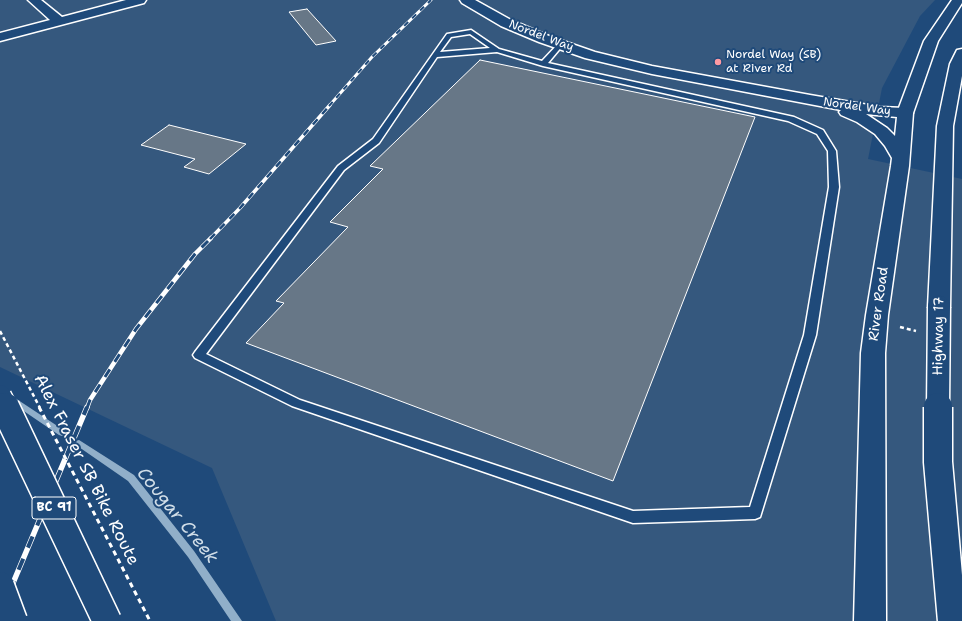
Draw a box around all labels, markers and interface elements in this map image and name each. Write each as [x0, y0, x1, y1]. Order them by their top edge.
street label: Nordel Way [506, 17, 576, 55]
place label: Nordel Way (SB) at River Rd [726, 48, 821, 76]
marker: Nordel Way (SB) at River Rd [713, 57, 723, 67]
street label: Nordel Way [822, 95, 892, 119]
street label: River Road [865, 266, 893, 342]
street label: Highway 17 [930, 296, 948, 376]
street label: Alex Fraser SB Bike Route [29, 371, 143, 569]
water label: Cougar Creek [132, 464, 222, 568]
road number: BC 91 [32, 497, 76, 519]

